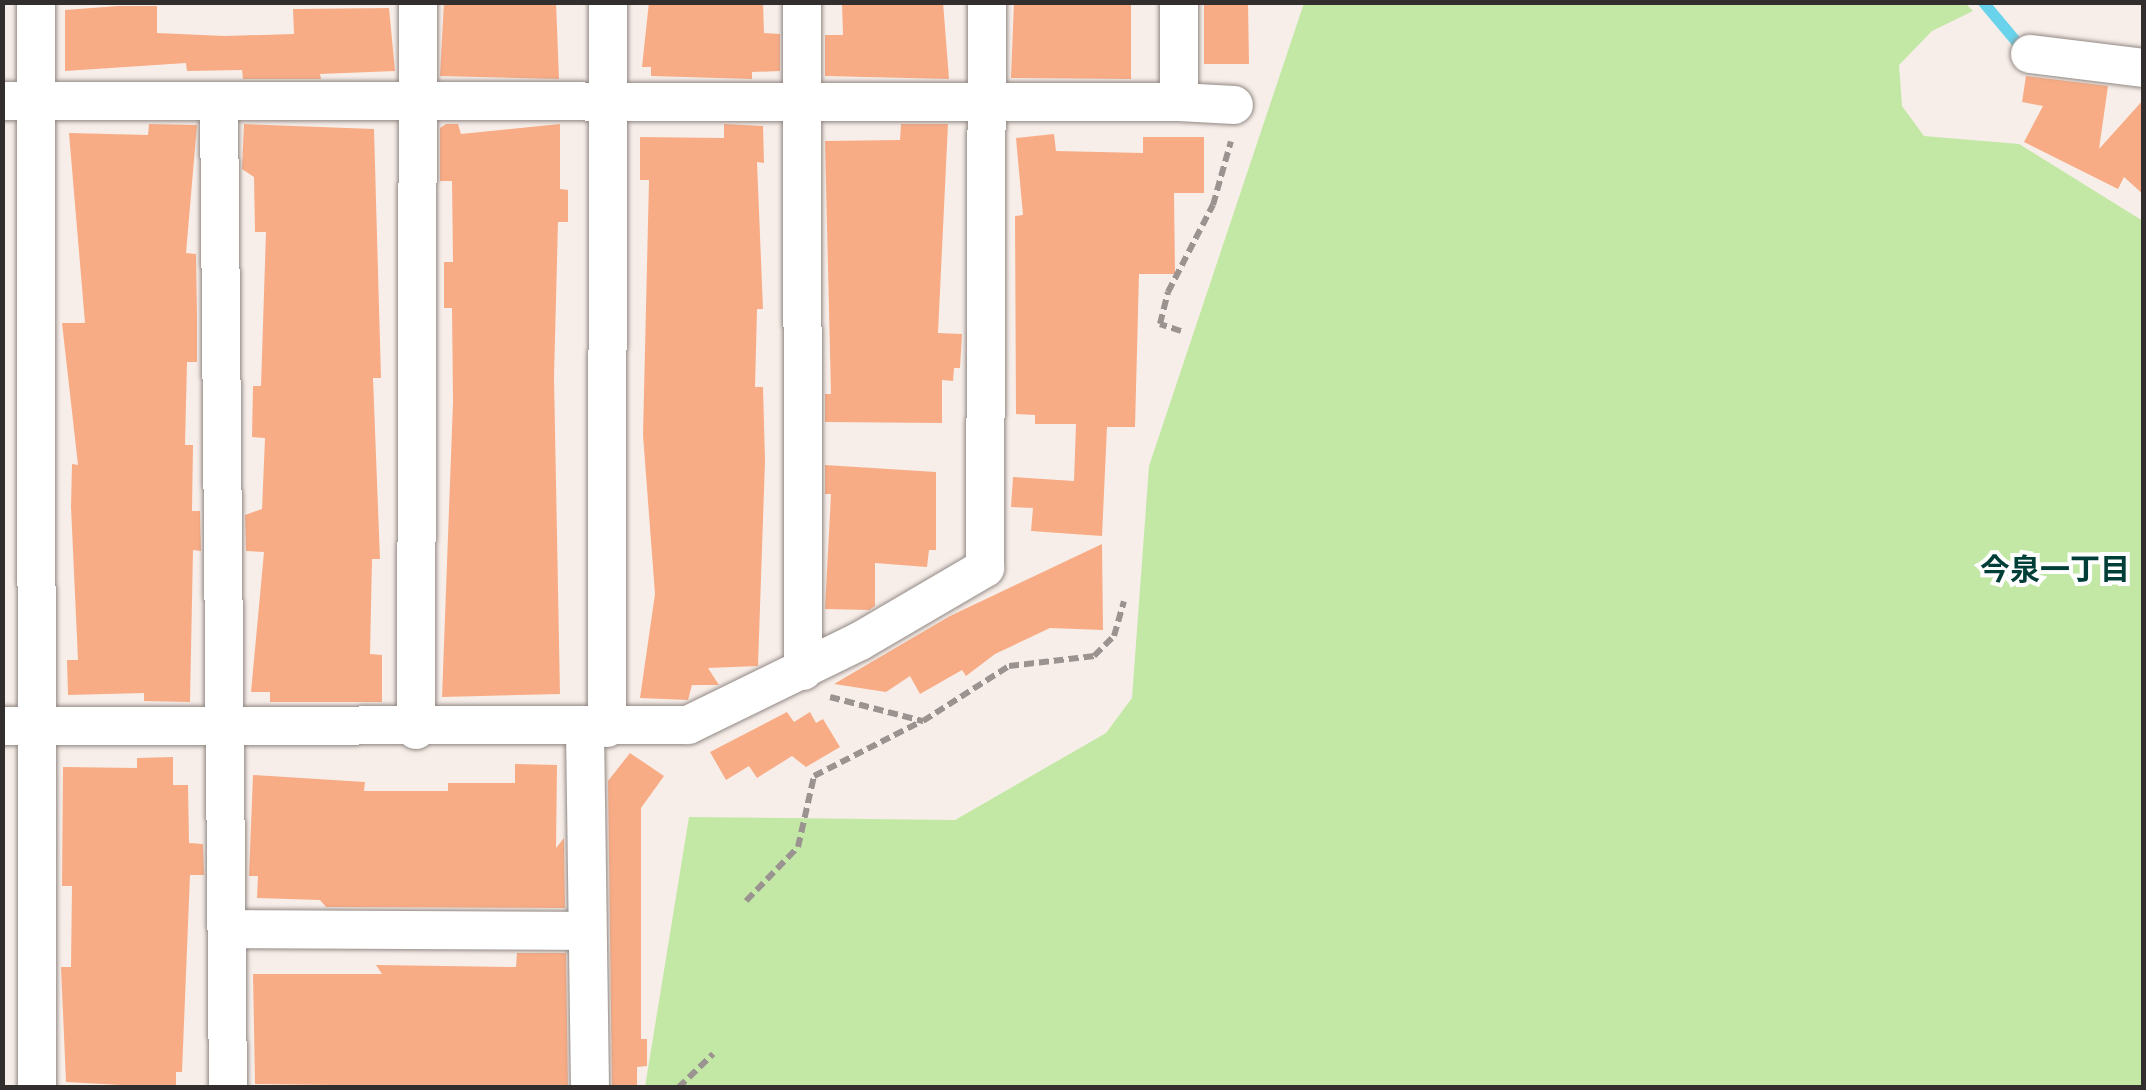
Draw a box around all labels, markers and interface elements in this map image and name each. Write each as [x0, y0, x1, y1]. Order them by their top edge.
district label: 今泉一丁目 [1980, 552, 2130, 588]

